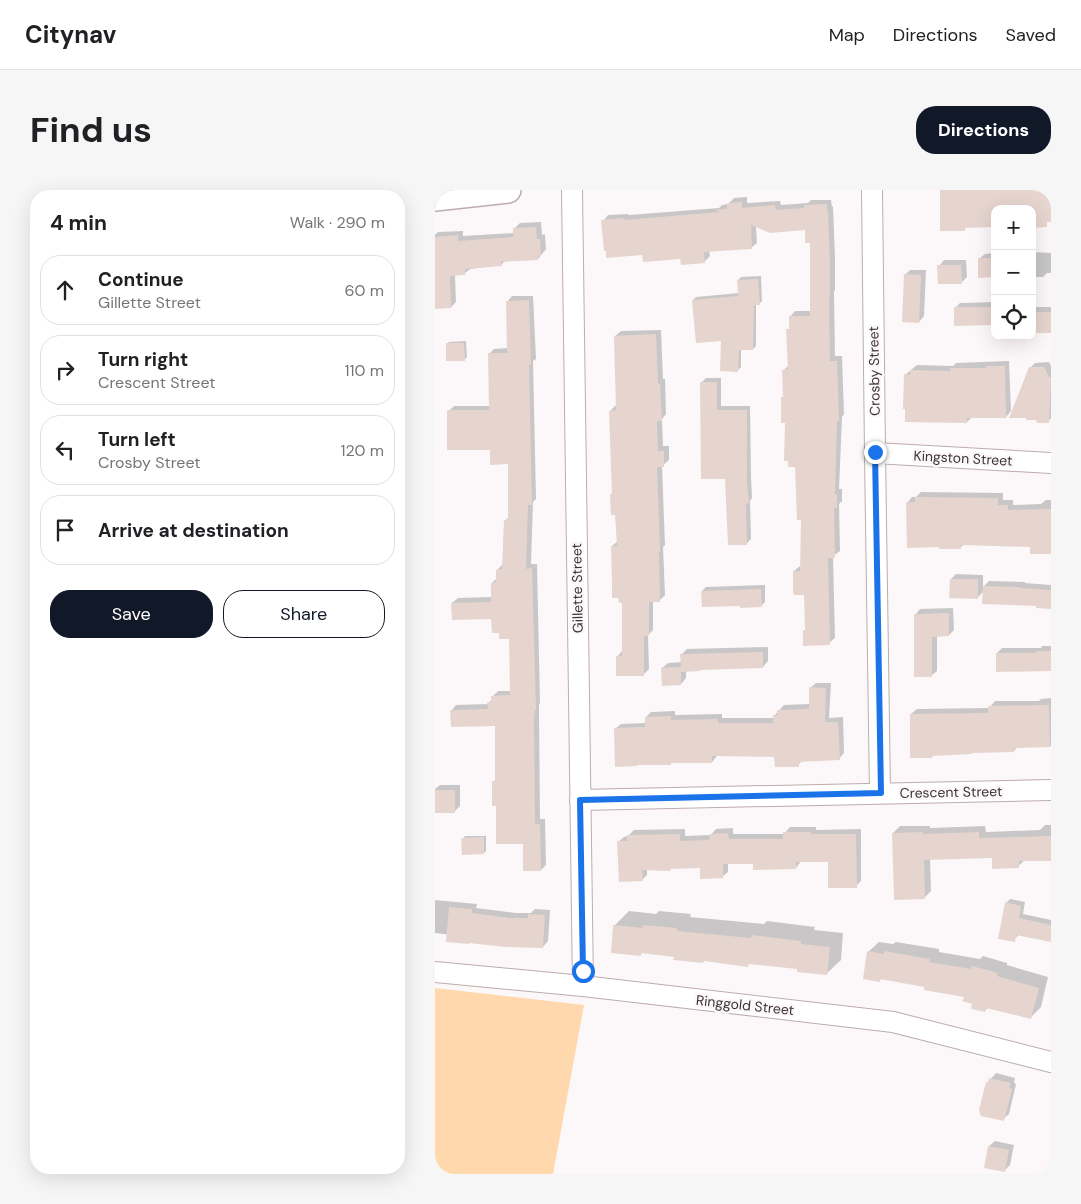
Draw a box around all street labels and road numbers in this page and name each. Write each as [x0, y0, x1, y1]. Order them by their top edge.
street label: Crosby Street [864, 326, 884, 416]
street label: Kingston Street [913, 446, 1013, 470]
street label: Gillette Street [567, 543, 587, 633]
street label: Crescent Street [899, 782, 1003, 802]
street label: Ringgold Street [695, 991, 795, 1019]

